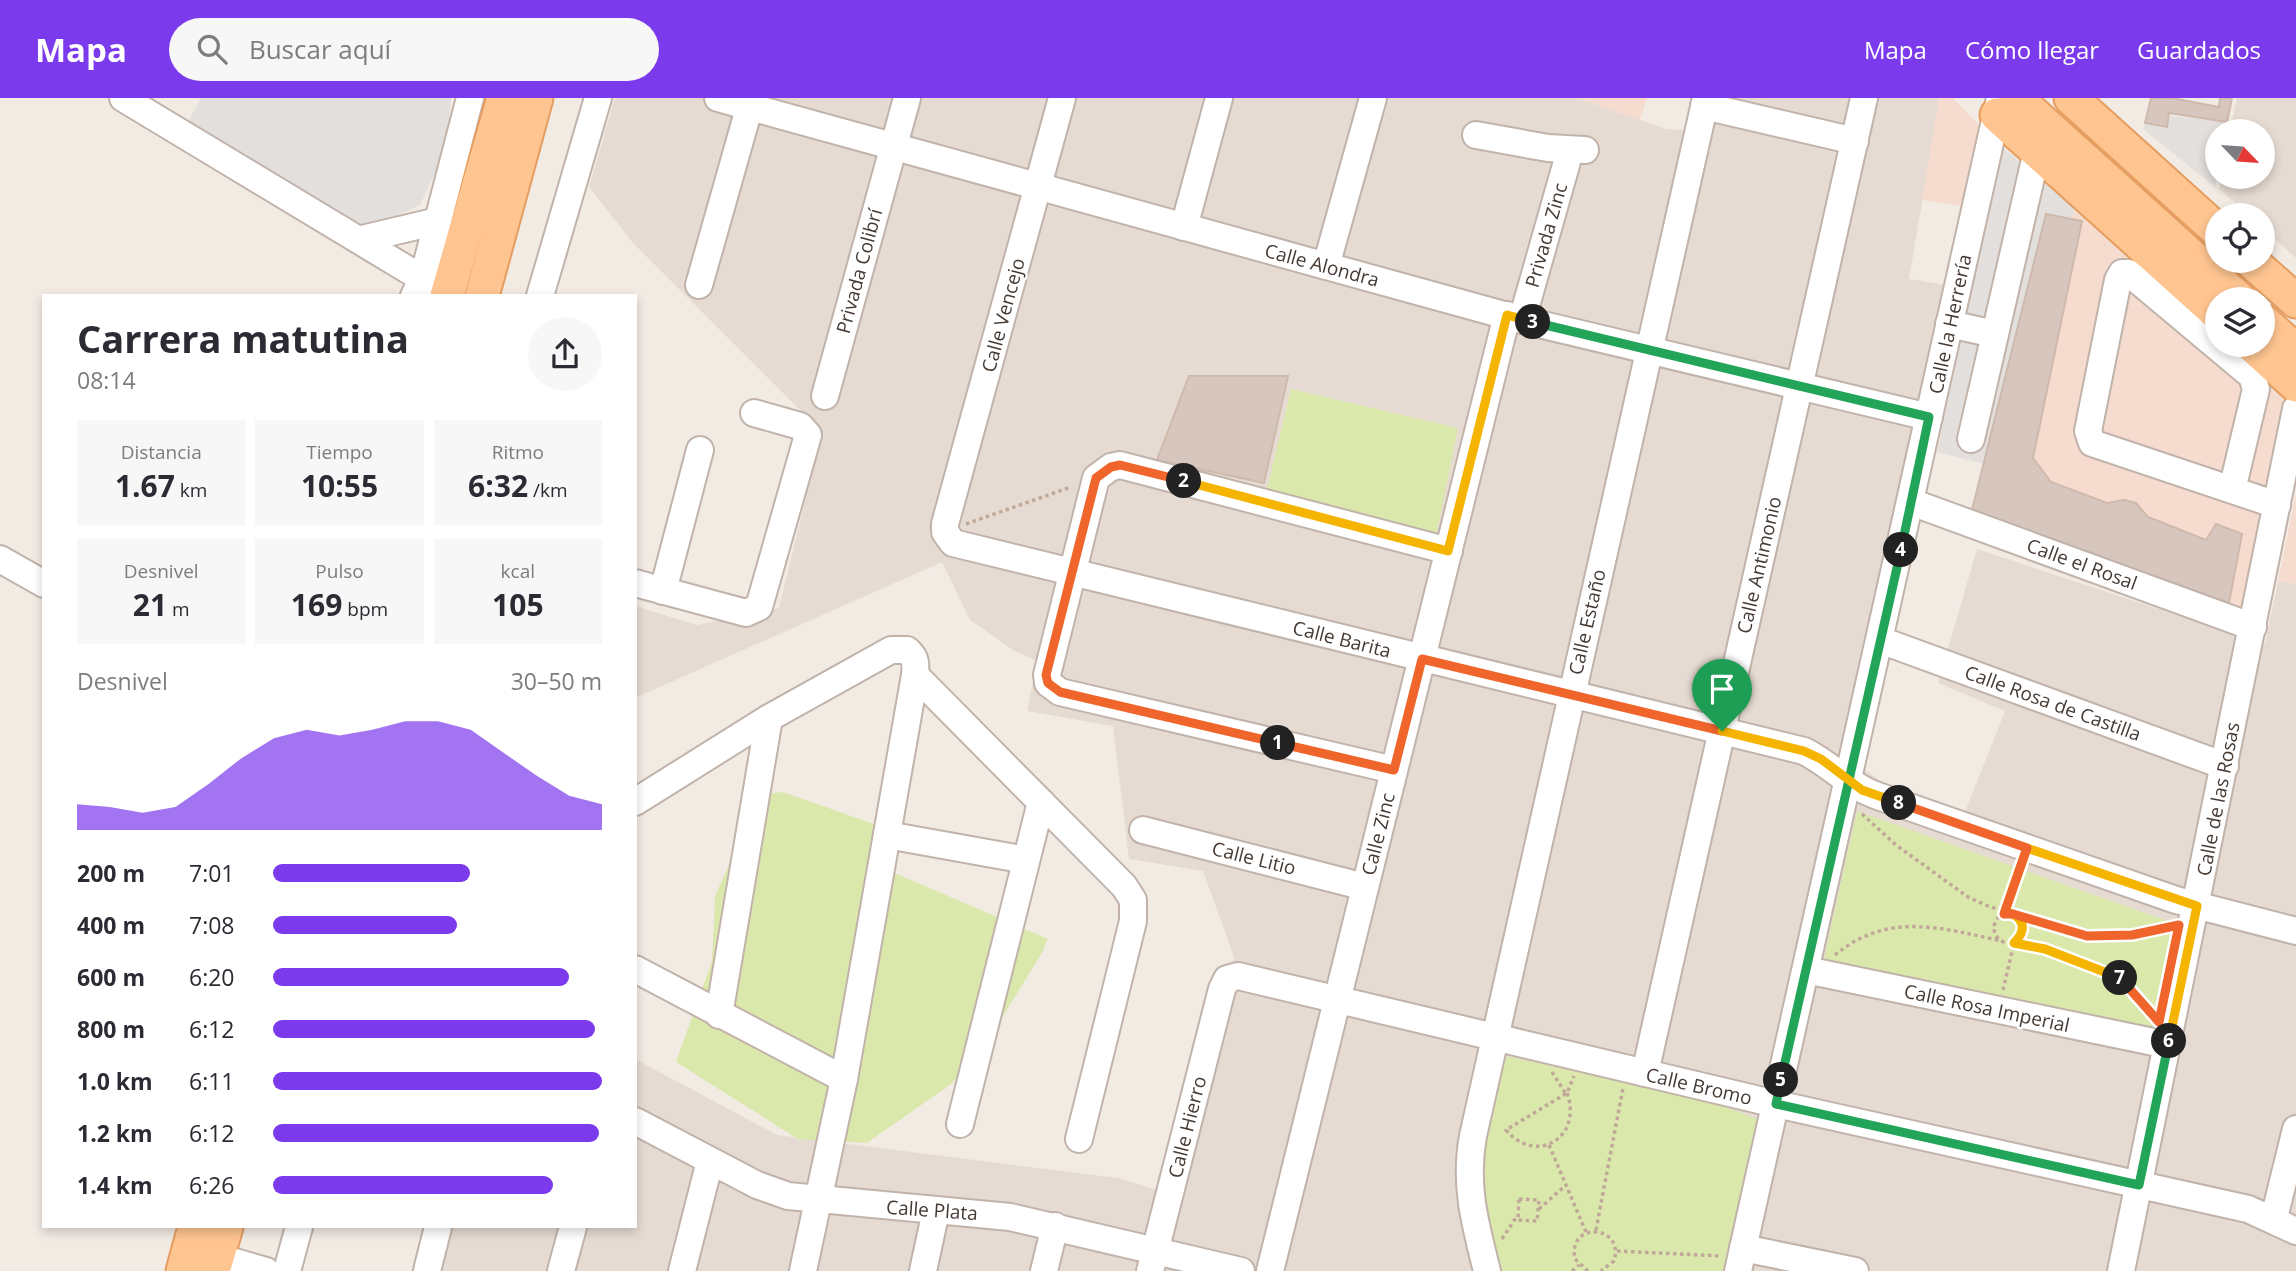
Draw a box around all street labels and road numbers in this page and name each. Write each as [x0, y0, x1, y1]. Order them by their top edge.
street label: Privada Zinc [1519, 180, 1573, 290]
street label: Privada Colibrí [830, 204, 888, 336]
street label: Calle Alondra [1262, 237, 1382, 293]
street label: Calle la Herrería [1923, 252, 1977, 396]
street label: Calle Vencejo [975, 255, 1031, 375]
street label: Calle Antimonio [1731, 494, 1787, 636]
street label: Calle el Rosal [2023, 532, 2141, 596]
street label: Calle Estaño [1562, 567, 1612, 677]
street label: Calle Barita [1290, 614, 1394, 664]
street label: Calle Rosa de Castilla [1961, 659, 2145, 747]
street label: Calle de las Rosas [2190, 720, 2246, 878]
street label: Calle Zinc [1355, 790, 1401, 878]
street label: Calle Litio [1209, 835, 1299, 881]
street label: Calle Rosa Imperial [1902, 978, 2072, 1038]
street label: Calle Bromo [1643, 1061, 1755, 1111]
street label: Calle Hierro [1162, 1073, 1212, 1181]
street label: Calle Plata [885, 1194, 979, 1226]

